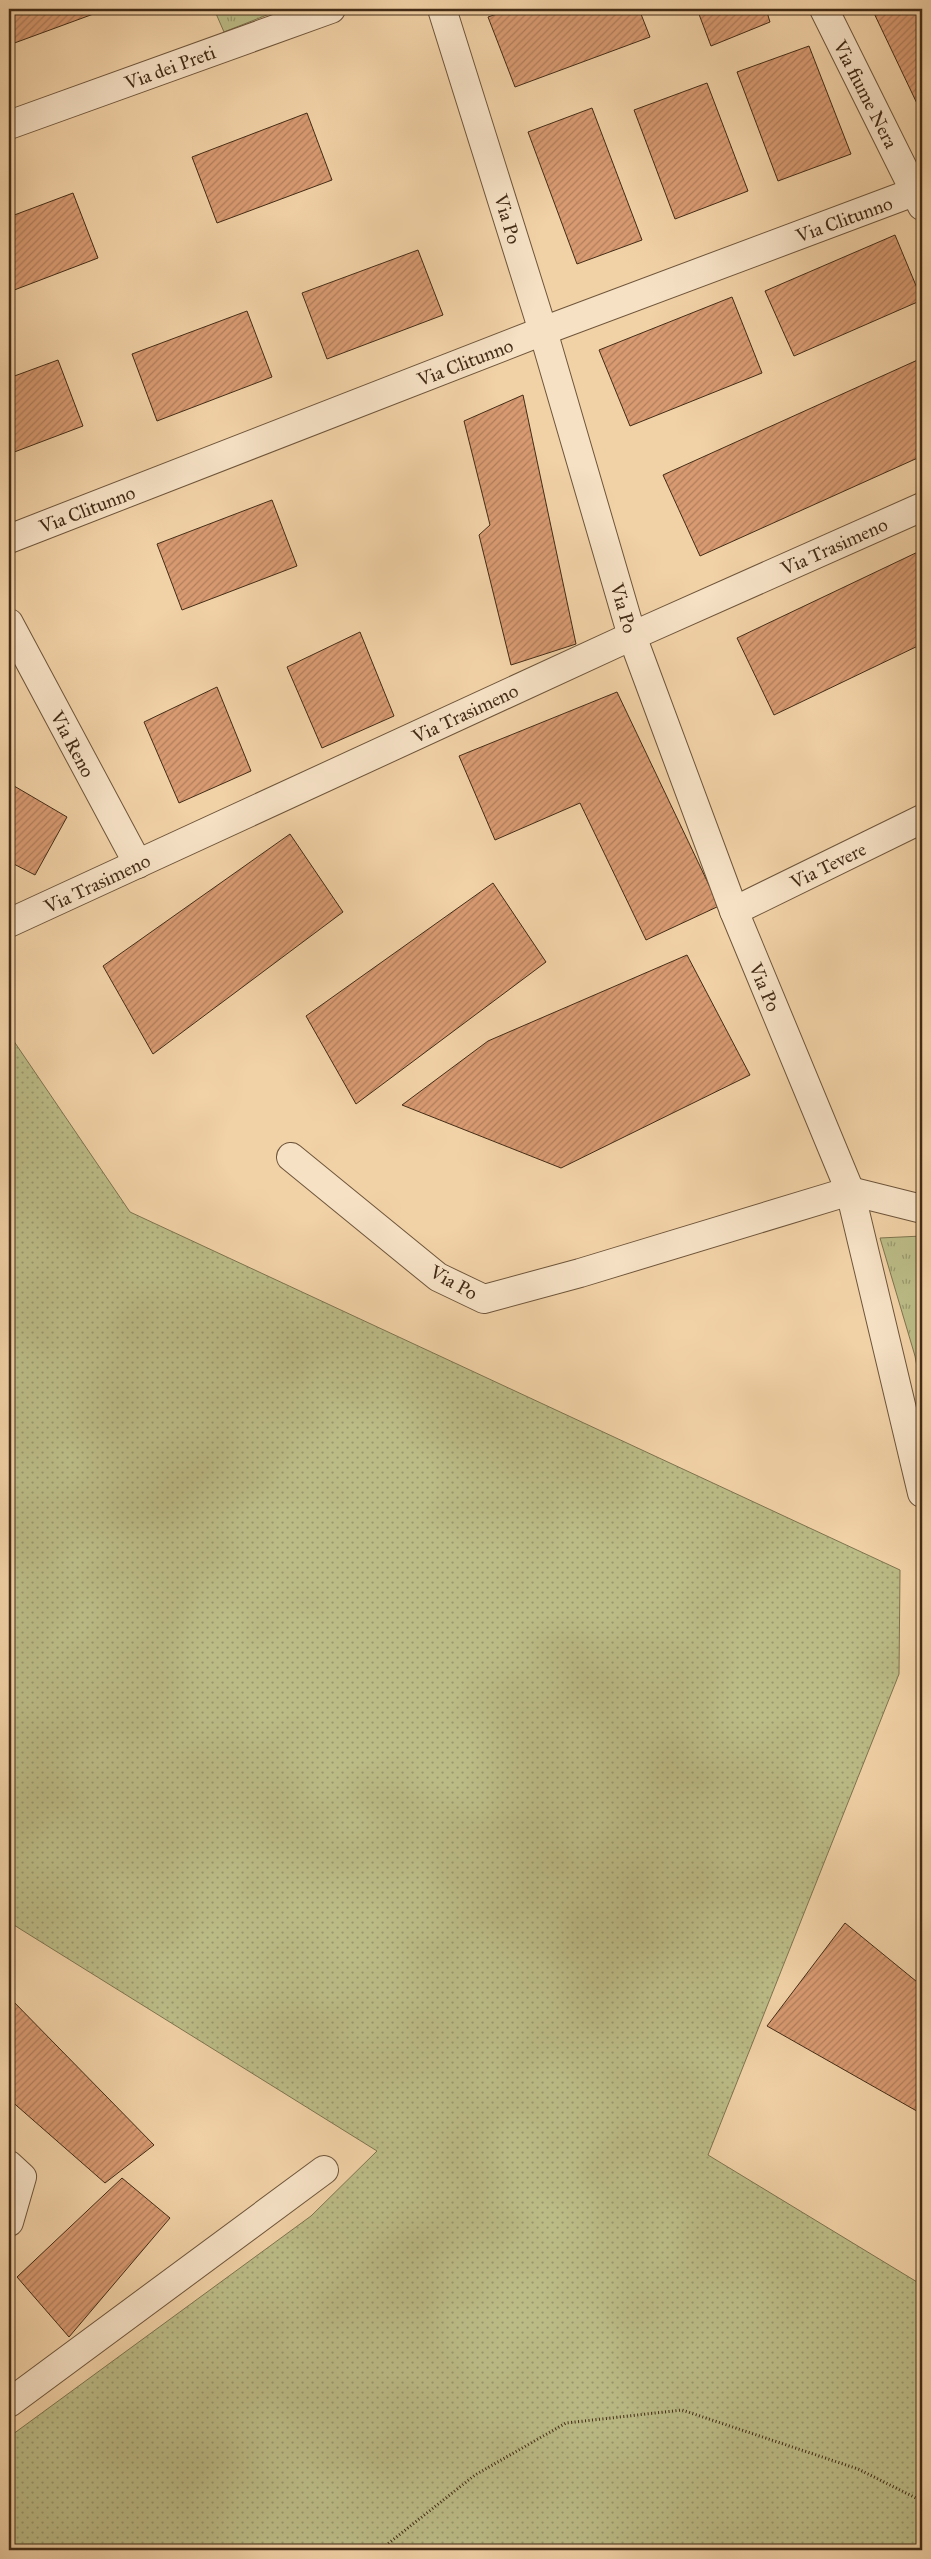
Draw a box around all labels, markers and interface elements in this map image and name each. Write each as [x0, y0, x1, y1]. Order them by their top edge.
street label: Via fiume Nera [828, 35, 903, 153]
street label: Via dei Preti [121, 40, 219, 95]
street label: Via Po [489, 191, 526, 247]
street label: Via Clitunno [792, 191, 896, 248]
street label: Via Clitunno [413, 334, 517, 392]
street label: Via Clitunno [35, 481, 139, 539]
street label: Via Trasimeno [776, 513, 891, 581]
street label: Via Po [605, 580, 642, 636]
street label: Via Trasimeno [408, 679, 522, 748]
street label: Via Reno [45, 706, 100, 782]
street label: Via Tevere [786, 837, 870, 894]
street label: Via Trasimeno [40, 849, 154, 918]
street label: Via Po [744, 958, 785, 1015]
street label: Via Po [425, 1260, 482, 1305]

